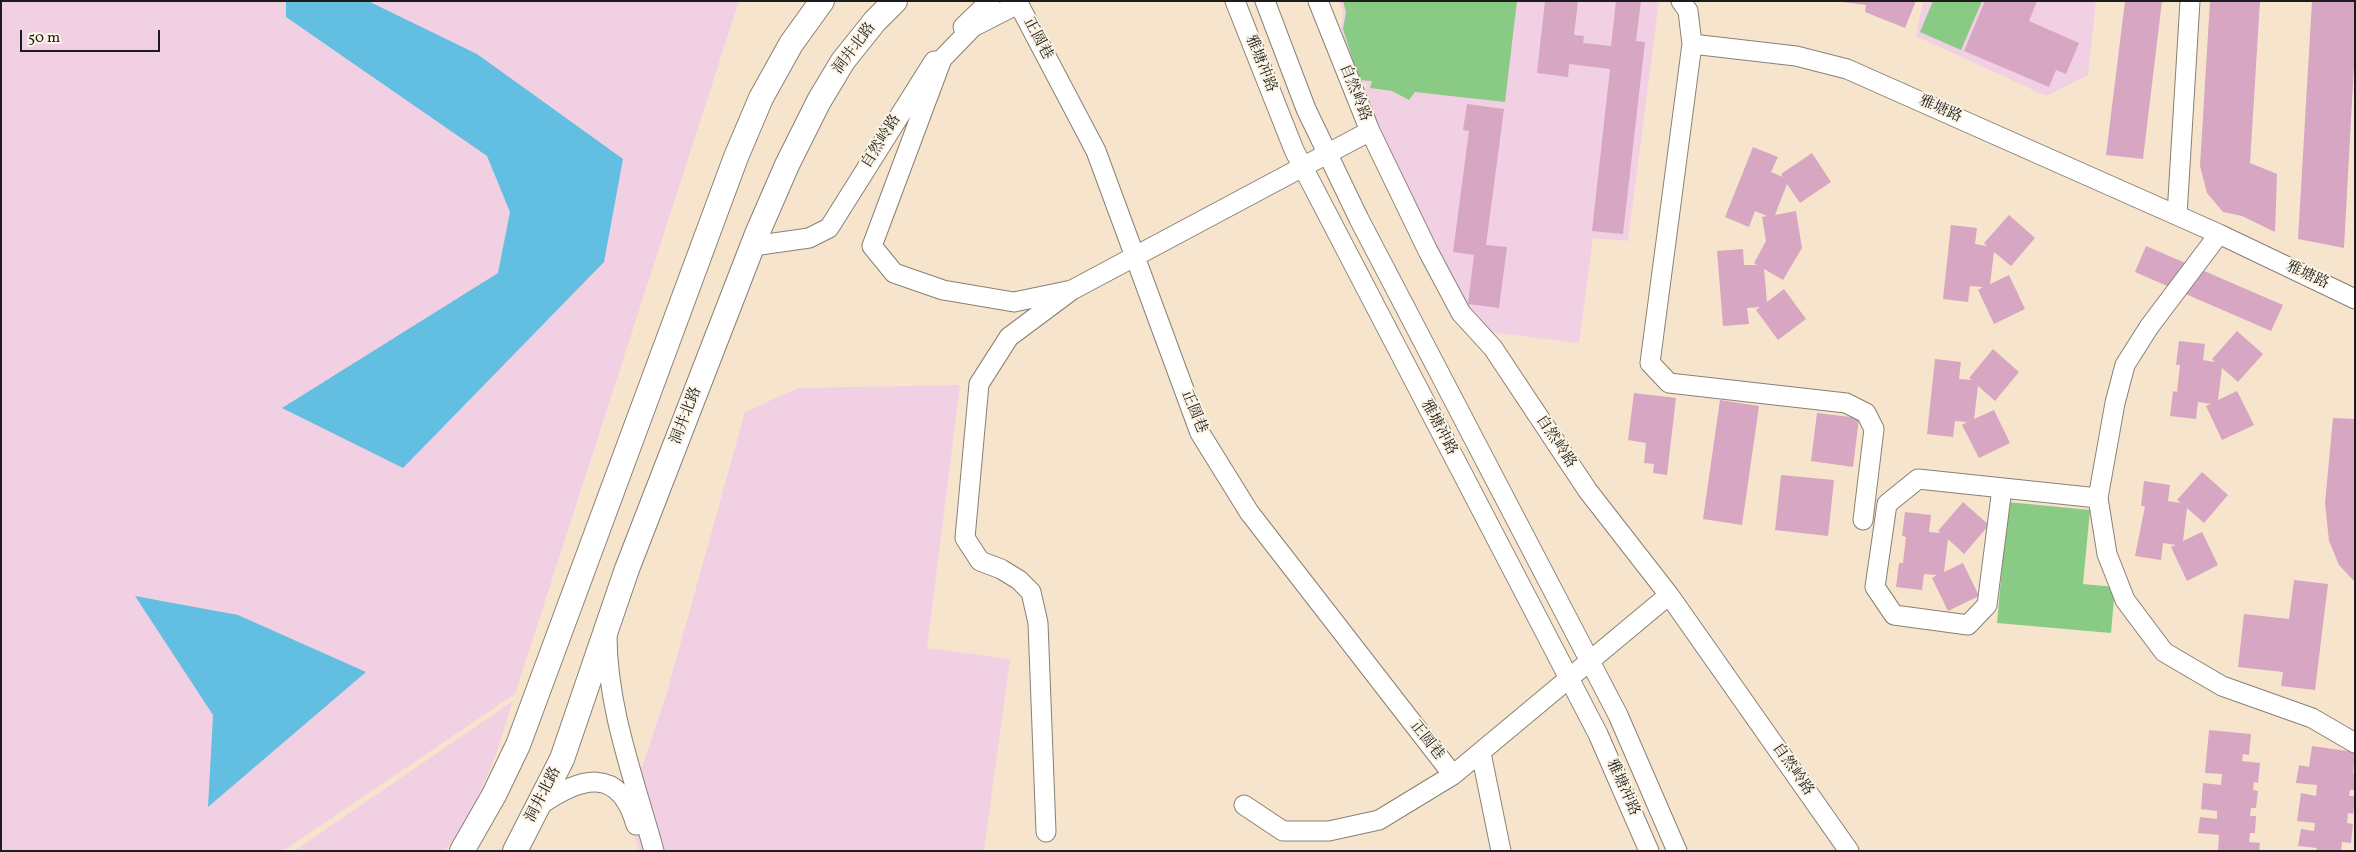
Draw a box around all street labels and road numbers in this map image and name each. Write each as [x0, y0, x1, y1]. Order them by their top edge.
street label: 正圆巷 [1018, 15, 1056, 63]
street label: 洞井北路 [830, 20, 880, 78]
street label: 雅塘冲路 [1240, 33, 1280, 95]
street label: 自然岭路 [1334, 62, 1374, 124]
street label: 雅塘路 [1916, 93, 1964, 127]
street label: 自然岭路 [858, 112, 906, 172]
street label: 雅塘路 [2283, 258, 2331, 294]
street label: 洞井北路 [668, 385, 706, 447]
street label: 正圆巷 [1176, 388, 1210, 436]
street label: 雅塘冲路 [1416, 397, 1460, 459]
street label: 自然岭路 [1531, 412, 1579, 472]
street label: 正圆巷 [1405, 718, 1447, 764]
street label: 自然岭路 [1767, 740, 1817, 800]
street label: 雅塘冲路 [1602, 757, 1642, 819]
street label: 洞井北路 [522, 764, 566, 826]

